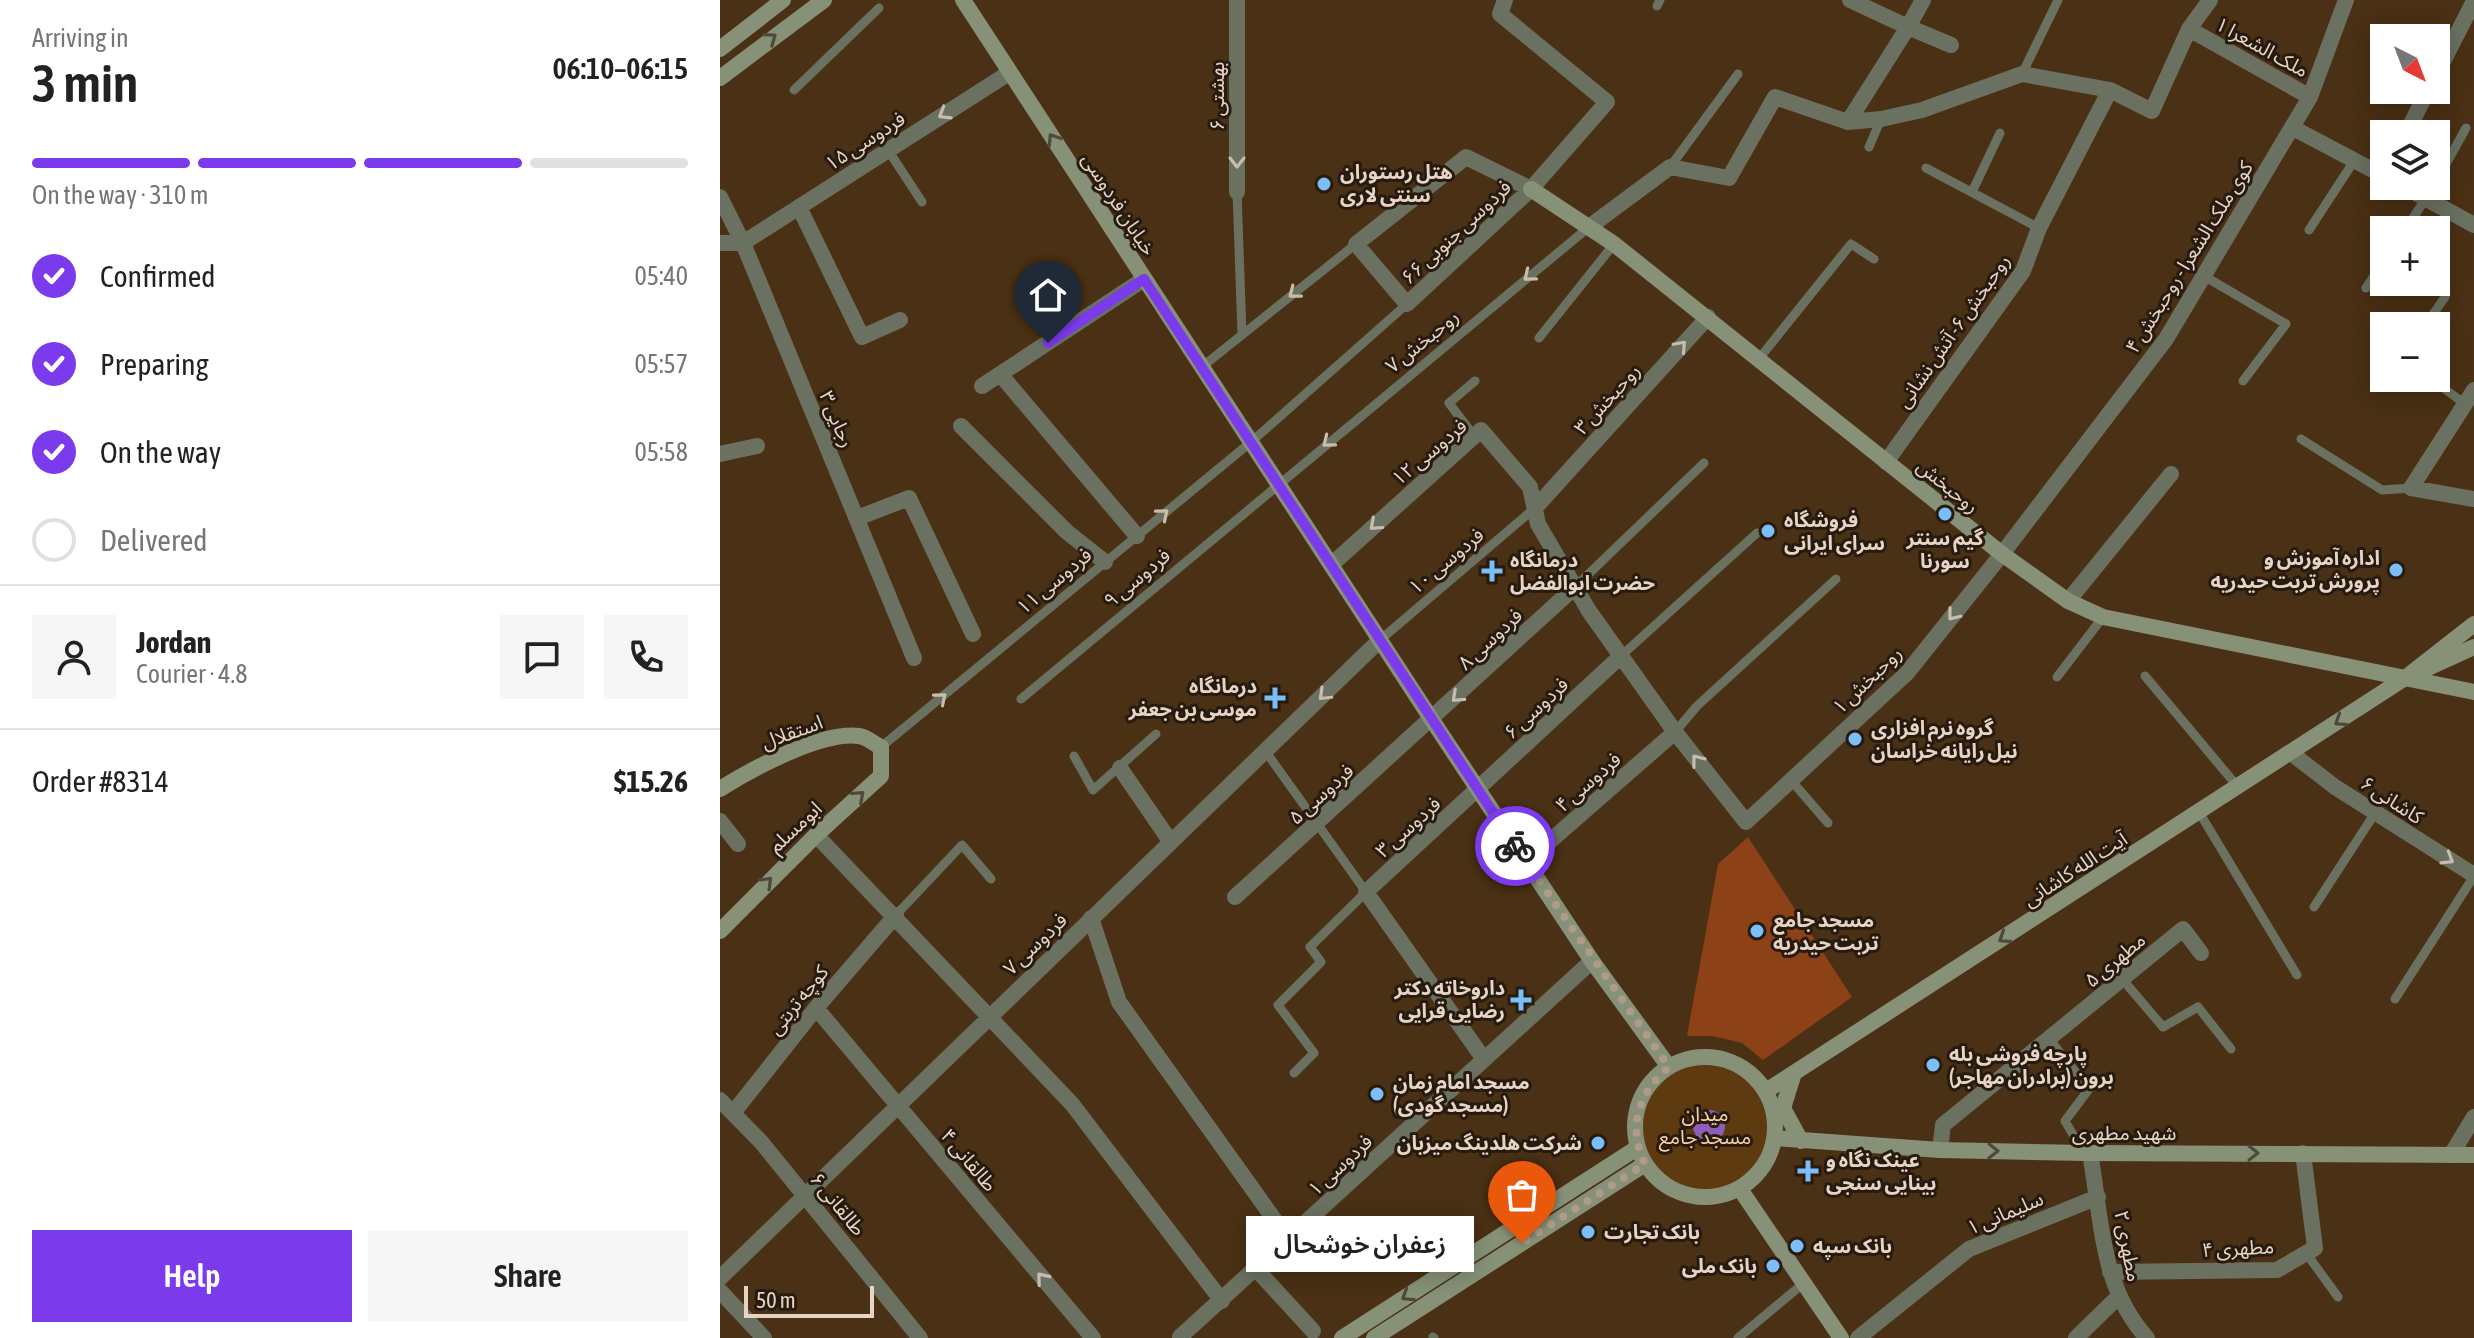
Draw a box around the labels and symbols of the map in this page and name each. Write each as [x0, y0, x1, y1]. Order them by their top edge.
street label: ملک الشعرا ۱ [2211, 12, 2313, 82]
north arrow [2370, 24, 2450, 104]
one-way arrow [763, 34, 777, 48]
street label: بهشتی ۶ [1205, 62, 1229, 130]
one-way arrow [938, 105, 952, 120]
street label: فردوسی ۱۵ [820, 106, 910, 176]
one-way arrow [1047, 133, 1062, 148]
street label: خیابان فردوسی [1077, 148, 1161, 260]
one-way arrow [1228, 156, 1246, 169]
street label: کوی ملک الشعرا - روحبخش ۴ [2120, 156, 2258, 357]
place label: هتل رستوران سنتی لاری [1340, 160, 1453, 207]
marker: هتل رستوران سنتی لاری [1315, 175, 1333, 193]
street label: فردوسی جنوبی ۶۶ [1396, 175, 1516, 289]
street label: روحبخش ۶- آتش نشانی [1891, 250, 2015, 412]
pin [1014, 261, 1082, 343]
one-way arrow [1523, 267, 1538, 281]
one-way arrow [1289, 283, 1304, 297]
street label: روحبخش ۷ [1381, 304, 1463, 378]
one-way arrow [1672, 341, 1686, 356]
street label: روحبخش ۳ [1569, 359, 1645, 439]
street label: رجایی ۳ [814, 387, 860, 451]
street label: فردوسی ۱۲ [1387, 414, 1472, 490]
one-way arrow [1323, 432, 1337, 447]
street label: روحبخش [1912, 454, 1984, 518]
marker: گیم سنتر سورنا [1936, 505, 1954, 523]
place label: فروشگاه سرای ایرانی [1784, 508, 1885, 555]
one-way arrow [1154, 509, 1168, 524]
one-way arrow [1369, 516, 1384, 530]
marker: فروشگاه سرای ایرانی [1759, 522, 1777, 540]
street label: فردوسی ۱۰ [1404, 523, 1489, 599]
place label: گیم سنتر سورنا [1905, 526, 1984, 573]
street label: فردوسی ۱۱ [1012, 543, 1097, 619]
street label: فردوسی ۹ [1099, 543, 1175, 613]
place label: اداره آموزش و پرورش تربت حیدریه [2211, 546, 2380, 595]
place label: درمانگاه حضرت ابوالفضل [1510, 548, 1655, 595]
marker: درمانگاه حضرت ابوالفضل [1481, 560, 1503, 582]
marker: اداره آموزش و پرورش تربت حیدریه [2387, 561, 2405, 579]
street label: فردوسی ۸ [1453, 603, 1527, 675]
one-way arrow [1948, 606, 1963, 620]
street label: روحبخش ۱ [1827, 641, 1907, 719]
street label: فردوسی ۶ [1499, 672, 1573, 744]
place label: درمانگاه موسی بن جعفر [1128, 674, 1257, 721]
one-way arrow [1319, 686, 1333, 700]
marker: درمانگاه موسی بن جعفر [1264, 687, 1286, 709]
one-way arrow [1451, 688, 1466, 702]
one-way arrow [932, 693, 946, 708]
street label: استقلال [758, 710, 826, 754]
one-way arrow [2334, 711, 2348, 726]
place label: گروه نرم افزاری نیل رایانه خراسان [1871, 716, 2018, 763]
marker: گروه نرم افزاری نیل رایانه خراسان [1846, 730, 1864, 748]
street label: فردوسی ۴ [1550, 747, 1626, 817]
one-way arrow [1693, 754, 1707, 769]
street label: فردوسی ۵ [1283, 759, 1359, 829]
street label: کاشانی ۶ [2356, 771, 2428, 829]
one-way arrow [850, 791, 865, 805]
street label: فردوسی ۳ [1370, 792, 1446, 862]
street label: ابومسلم [763, 796, 829, 860]
courier [1475, 806, 1555, 886]
street label: آیت الله کاشانی [2018, 826, 2133, 912]
one-way arrow [2439, 850, 2454, 865]
one-way arrow [758, 877, 772, 891]
street label: فردوسی ۷ [998, 908, 1072, 980]
place label: مسجد جامع تربت حیدریه [1773, 908, 1879, 955]
marker: مسجد جامع تربت حیدریه [1748, 922, 1766, 940]
street label: مطهری ۵ [2080, 928, 2150, 992]
one-way arrow [1998, 929, 2013, 944]
street label: کوچه تربتی [763, 960, 835, 1040]
place label: داروخاته دکتر رضایی قرایی [1393, 976, 1505, 1023]
marker: داروخاته دکتر رضایی قرایی [1512, 991, 1530, 1009]
place label: پارچه فروشی بله برون (برادران مهاجر) [1949, 1042, 2114, 1089]
marker: پارچه فروشی بله برون (برادران مهاجر) [1924, 1056, 1942, 1074]
place label: مسجد امام زمان (مسجد گودی) [1393, 1070, 1530, 1117]
marker: مسجد امام زمان (مسجد گودی) [1368, 1085, 1386, 1103]
park label: میدان مسجد جامع [1659, 1102, 1751, 1152]
street label: شهید مطهری [2072, 1121, 2176, 1145]
street label: طالقانی ۴ [936, 1124, 1002, 1196]
street label: فردوسی ۱ [1303, 1129, 1377, 1201]
place label: شرکت هلدینگ میزبان [1397, 1131, 1582, 1155]
marker: شرکت هلدینگ میزبان [1589, 1134, 1607, 1152]
one-way arrow [1987, 1142, 2000, 1160]
one-way arrow [2247, 1144, 2260, 1162]
place label: عینک نگاه و بینایی سنجی [1826, 1148, 1936, 1195]
marker: عینک نگاه و بینایی سنجی [1797, 1160, 1819, 1182]
pin [1488, 1161, 1556, 1243]
street label: طالقانی ۶ [805, 1167, 871, 1241]
street label: سلیمانی ۱ [1963, 1186, 2047, 1240]
street label: مطهری ۲ [2109, 1208, 2147, 1284]
callout: زعفران خوشحال [1246, 1215, 1474, 1271]
place label: بانک تجارت [1604, 1220, 1700, 1244]
marker: بانک تجارت [1579, 1223, 1597, 1241]
place label: بانک سپه [1813, 1234, 1892, 1260]
street label: مطهری ۴ [2201, 1234, 2275, 1262]
marker: بانک سپه [1788, 1237, 1806, 1255]
place label: بانک ملی [1682, 1254, 1757, 1278]
marker: بانک ملی [1764, 1257, 1782, 1275]
one-way arrow [1037, 1273, 1052, 1288]
scale bar [744, 1282, 874, 1318]
one-way arrow [1401, 1287, 1416, 1302]

